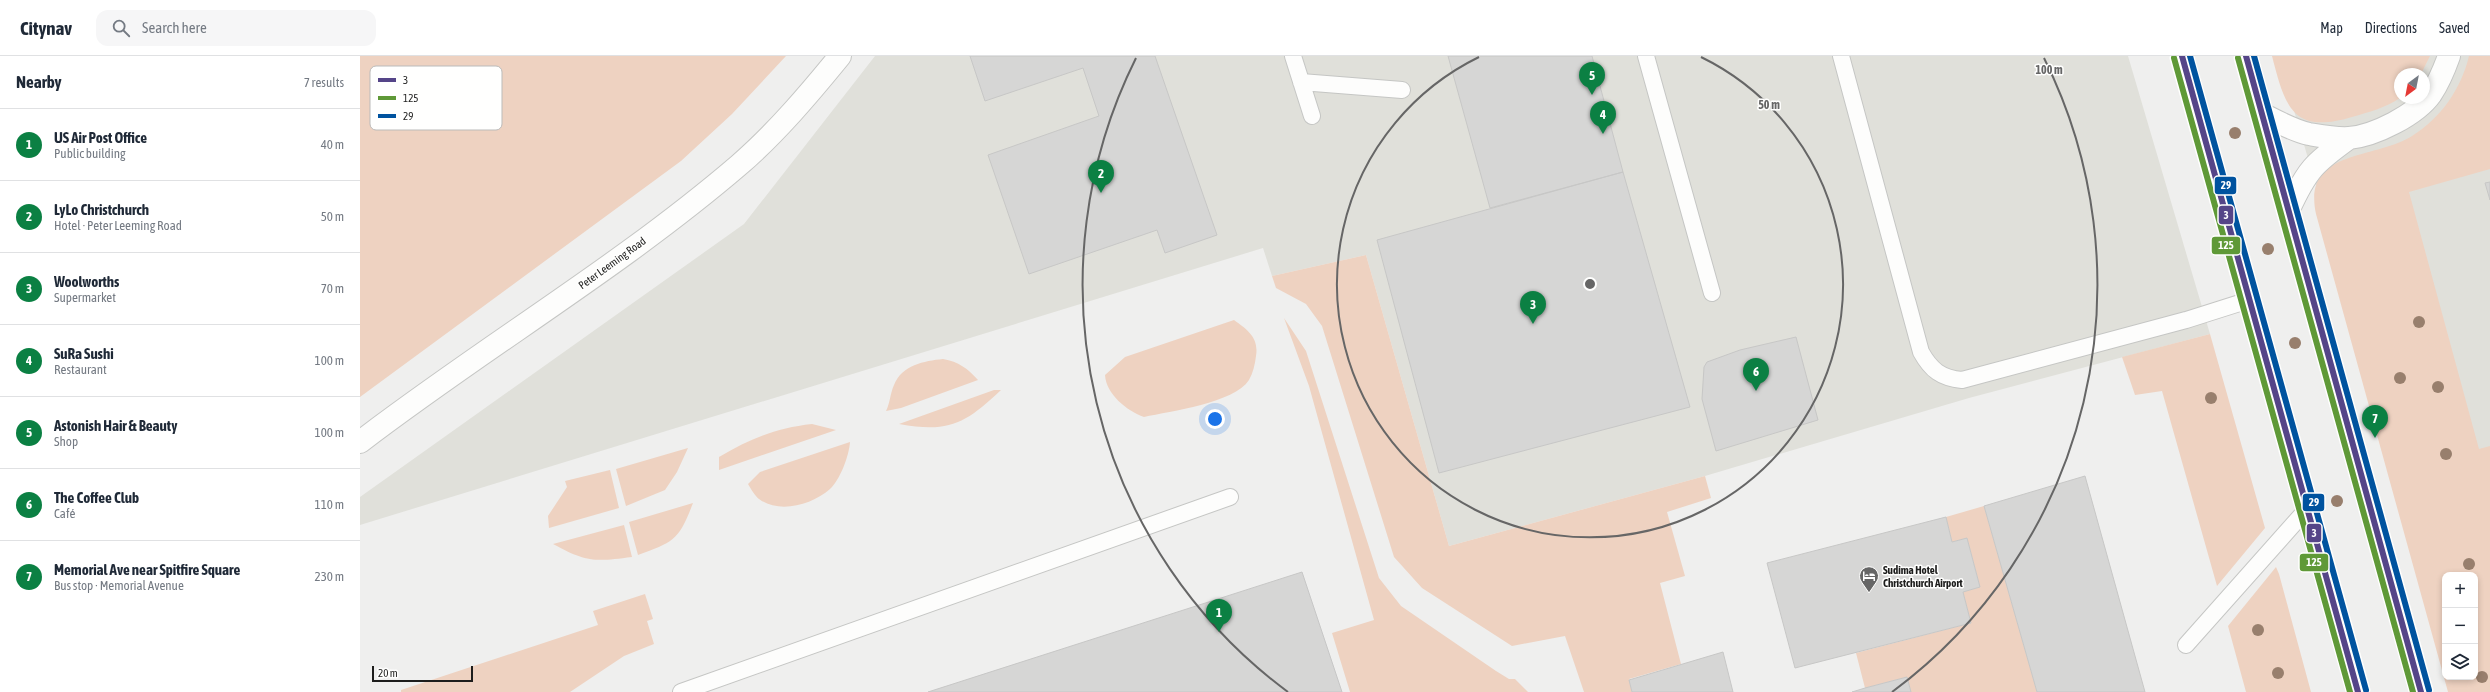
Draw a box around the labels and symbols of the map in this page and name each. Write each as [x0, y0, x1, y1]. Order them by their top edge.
pin: 5 [1579, 62, 1605, 95]
text: 100 m [2035, 63, 2063, 77]
legend [370, 66, 502, 130]
north arrow [2394, 68, 2430, 104]
text: 3 [403, 74, 408, 86]
text: 125 [403, 92, 419, 104]
text: 50 m [1758, 98, 1780, 112]
pin: 4 [1590, 101, 1616, 134]
text: 29 [403, 110, 413, 122]
pin: 2 [1088, 160, 1114, 193]
line badge: 29 [2214, 176, 2237, 195]
text: 29 [2221, 179, 2231, 191]
line badge: 3 [2218, 205, 2234, 225]
text: 3 [2223, 209, 2229, 221]
street label: Peter Leeming Road [576, 235, 648, 291]
line badge: 125 [2211, 236, 2241, 255]
text: 125 [2218, 239, 2234, 251]
centre of rings [1583, 277, 1597, 291]
pin: 3 [1520, 291, 1546, 324]
pin: 6 [1743, 358, 1769, 391]
pin: 7 [2362, 405, 2388, 438]
your location [1205, 409, 1225, 429]
line badge: 29 [2302, 493, 2325, 512]
text: 29 [2309, 496, 2319, 508]
line badge: 3 [2306, 523, 2322, 543]
text: 3 [2311, 527, 2317, 539]
line badge: 125 [2299, 553, 2329, 572]
text: 125 [2306, 556, 2322, 568]
place label: Sudima Hotel Christchurch Airport [1883, 564, 1964, 589]
hotel icon: Sudima Hotel Christchurch Airport [1858, 565, 1880, 593]
pin: 1 [1206, 599, 1232, 632]
scale bar [372, 664, 473, 683]

